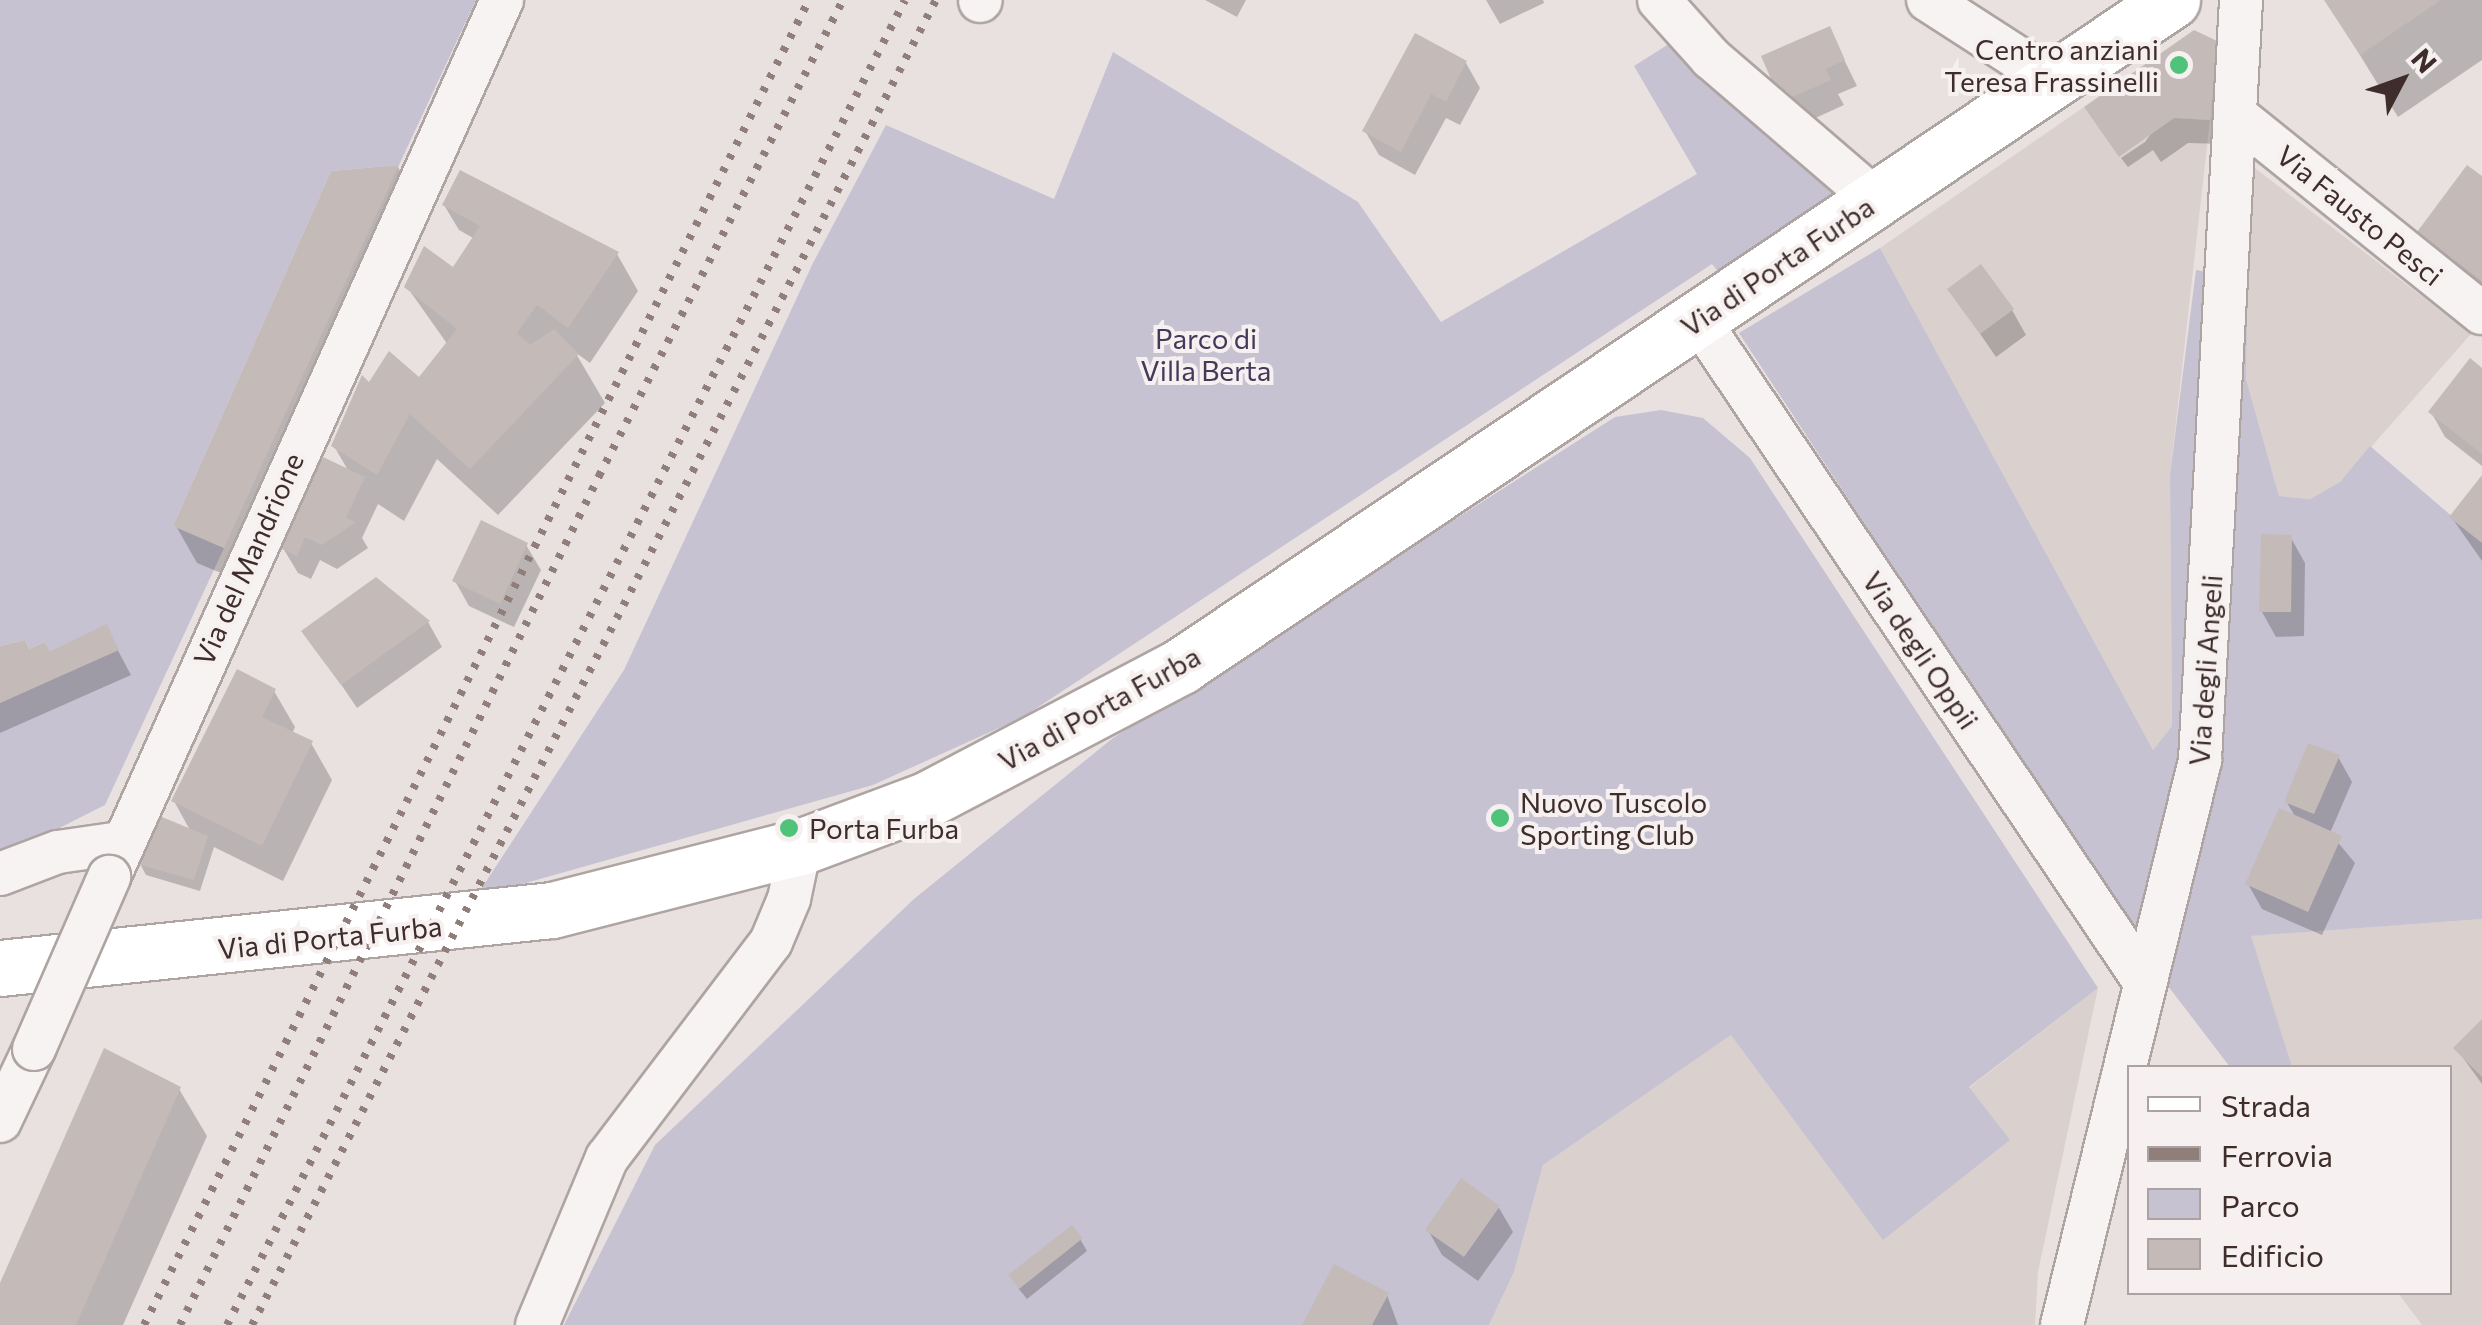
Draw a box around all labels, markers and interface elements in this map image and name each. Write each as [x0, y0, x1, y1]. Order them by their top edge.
north arrow [2352, 30, 2452, 130]
place label: Centro anziani Teresa Frassinelli [1944, 32, 2159, 98]
text: N [2405, 41, 2444, 79]
marker: Centro anziani Teresa Frassinelli [2168, 54, 2190, 76]
street label: Via Fausto Pesci [2270, 138, 2450, 292]
street label: Via di Porta Furba [1674, 189, 1880, 343]
park label: Parco di Villa Berta [1141, 321, 1271, 387]
street label: Via del Mandrione [186, 447, 310, 671]
street label: Via degli Oppii [1856, 565, 1986, 735]
street label: Via degli Angeli [2182, 573, 2228, 767]
street label: Via di Porta Furba [992, 639, 1206, 777]
place label: Nuovo Tuscolo Sporting Club [1520, 785, 1707, 851]
marker: Nuovo Tuscolo Sporting Club [1489, 807, 1511, 829]
place label: Porta Furba [809, 811, 959, 845]
marker: Porta Furba [778, 817, 800, 839]
street label: Via di Porta Furba [216, 909, 444, 965]
legend [2127, 1065, 2452, 1295]
text: Strada [2221, 1086, 2311, 1123]
text: Ferrovia [2221, 1136, 2333, 1173]
text: Parco [2221, 1186, 2300, 1223]
text: Edificio [2221, 1236, 2324, 1273]

